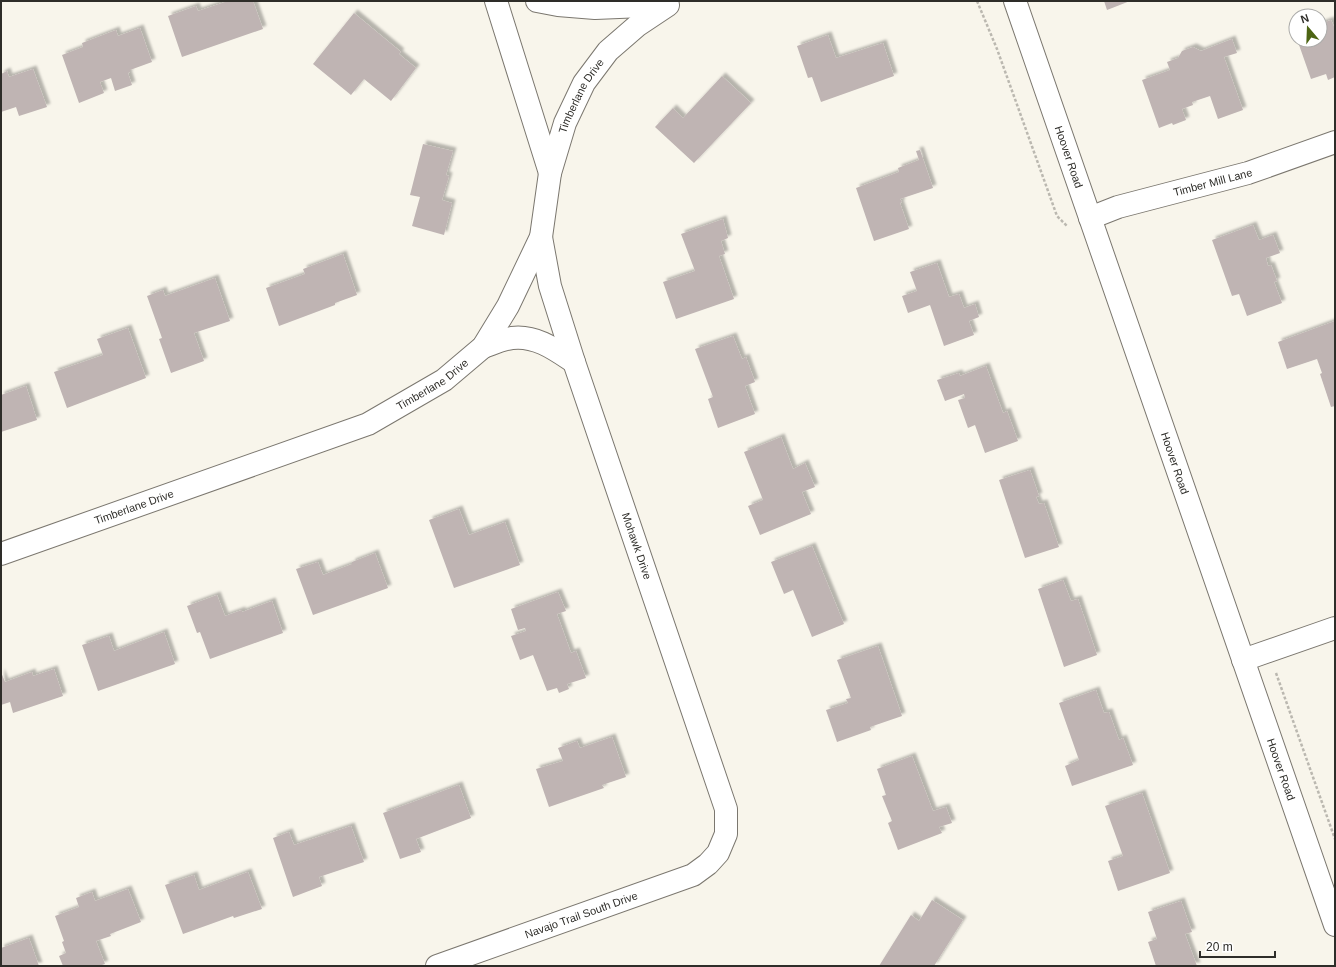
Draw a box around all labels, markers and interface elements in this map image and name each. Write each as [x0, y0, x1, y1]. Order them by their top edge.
north arrow [1288, 8, 1328, 48]
text: N [1299, 12, 1311, 26]
street label: Timberlane Drive [556, 56, 606, 135]
street label: Hoover Road [1053, 124, 1085, 190]
street label: Timber Mill Lane [1172, 166, 1254, 198]
street label: Timberlane Drive [394, 356, 470, 412]
street label: Hoover Road [1159, 430, 1191, 496]
street label: Timberlane Drive [93, 487, 175, 527]
street label: Mohawk Drive [620, 511, 654, 581]
street label: Hoover Road [1265, 737, 1297, 802]
street label: Navajo Trail South Drive [523, 889, 639, 940]
scale bar [1200, 933, 1275, 959]
text: 20 m [1206, 940, 1233, 954]

